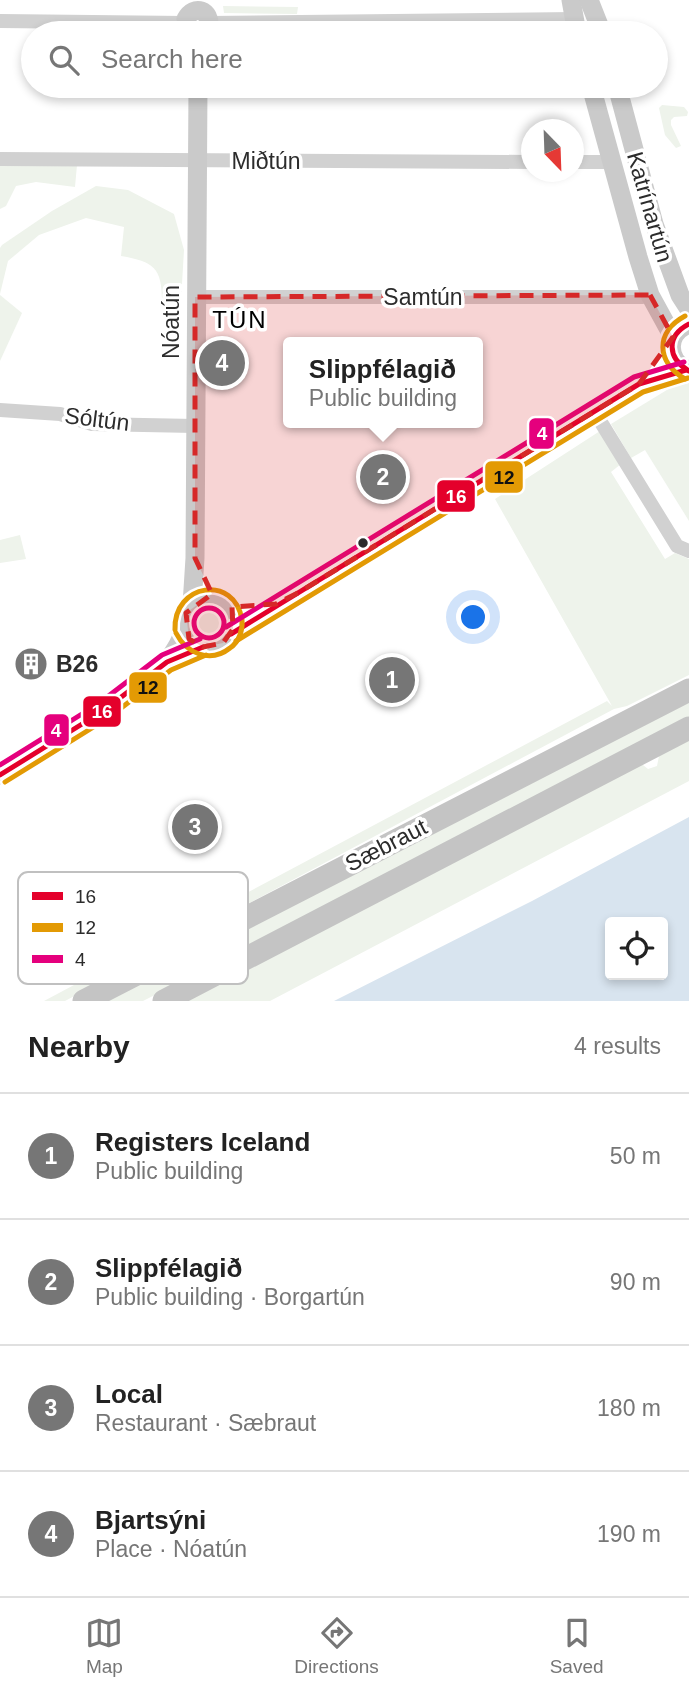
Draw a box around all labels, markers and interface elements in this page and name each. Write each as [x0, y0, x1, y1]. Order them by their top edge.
search box [21, 21, 668, 98]
icon: search [45, 41, 83, 79]
text: Search here [101, 44, 243, 74]
north arrow [521, 119, 584, 182]
street label: Miðtún [231, 148, 301, 174]
street label: Katrínartún [622, 149, 678, 265]
street label: Samtún [383, 284, 463, 310]
street label: Nóatún [158, 285, 184, 359]
district label: TÚN [212, 306, 268, 333]
pin: 4 [199, 337, 245, 389]
popup [283, 337, 483, 428]
text: Slippfélagið [309, 354, 456, 384]
text: Public building [309, 385, 457, 411]
street label: Sóltún [63, 402, 131, 436]
line badge: 4 [528, 417, 555, 450]
text: 4 [537, 423, 548, 444]
pin: 2 [360, 451, 406, 503]
line badge: 12 [484, 460, 524, 494]
text: 12 [493, 467, 515, 488]
line badge: 16 [436, 479, 476, 513]
text: 16 [445, 486, 467, 507]
unlabelled marker [356, 536, 370, 550]
your location [456, 600, 490, 634]
building icon: B26 [12, 645, 50, 683]
place label: B26 [56, 651, 98, 677]
pin: 1 [369, 654, 415, 706]
line badge: 12 [128, 671, 168, 704]
text: 12 [137, 677, 159, 698]
line badge: 16 [82, 695, 122, 728]
text: 16 [91, 701, 113, 722]
line badge: 4 [43, 713, 70, 747]
text: 4 [51, 720, 62, 741]
pin: 3 [172, 801, 218, 853]
street label: Sæbraut [341, 813, 432, 877]
legend [18, 872, 248, 984]
text: 16 [75, 886, 96, 907]
text: 12 [75, 917, 96, 938]
map controls [605, 917, 668, 980]
button: locate [605, 917, 668, 980]
text: 4 [75, 949, 86, 970]
text: Nearby [28, 1030, 130, 1063]
text: 4 results [574, 1033, 661, 1059]
text: Registers Iceland [95, 1127, 310, 1157]
text: 1 [45, 1143, 57, 1169]
text: 50 m [610, 1143, 661, 1169]
text: Public building [95, 1158, 243, 1184]
text: Slippfélagið [95, 1253, 242, 1283]
text: 2 [45, 1269, 57, 1295]
text: 90 m [610, 1269, 661, 1295]
text: Public building · Borgartún [95, 1284, 365, 1310]
text: Local [95, 1379, 163, 1409]
text: 3 [45, 1395, 57, 1421]
text: 180 m [597, 1395, 661, 1421]
text: Restaurant · Sæbraut [95, 1410, 316, 1436]
text: Bjartsýni [95, 1505, 206, 1535]
text: 4 [45, 1521, 57, 1547]
text: 190 m [597, 1521, 661, 1547]
text: Place · Nóatún [95, 1536, 247, 1562]
tab: Map [85, 1614, 123, 1678]
tab: Directions [294, 1614, 379, 1678]
tab: Saved [550, 1614, 604, 1678]

